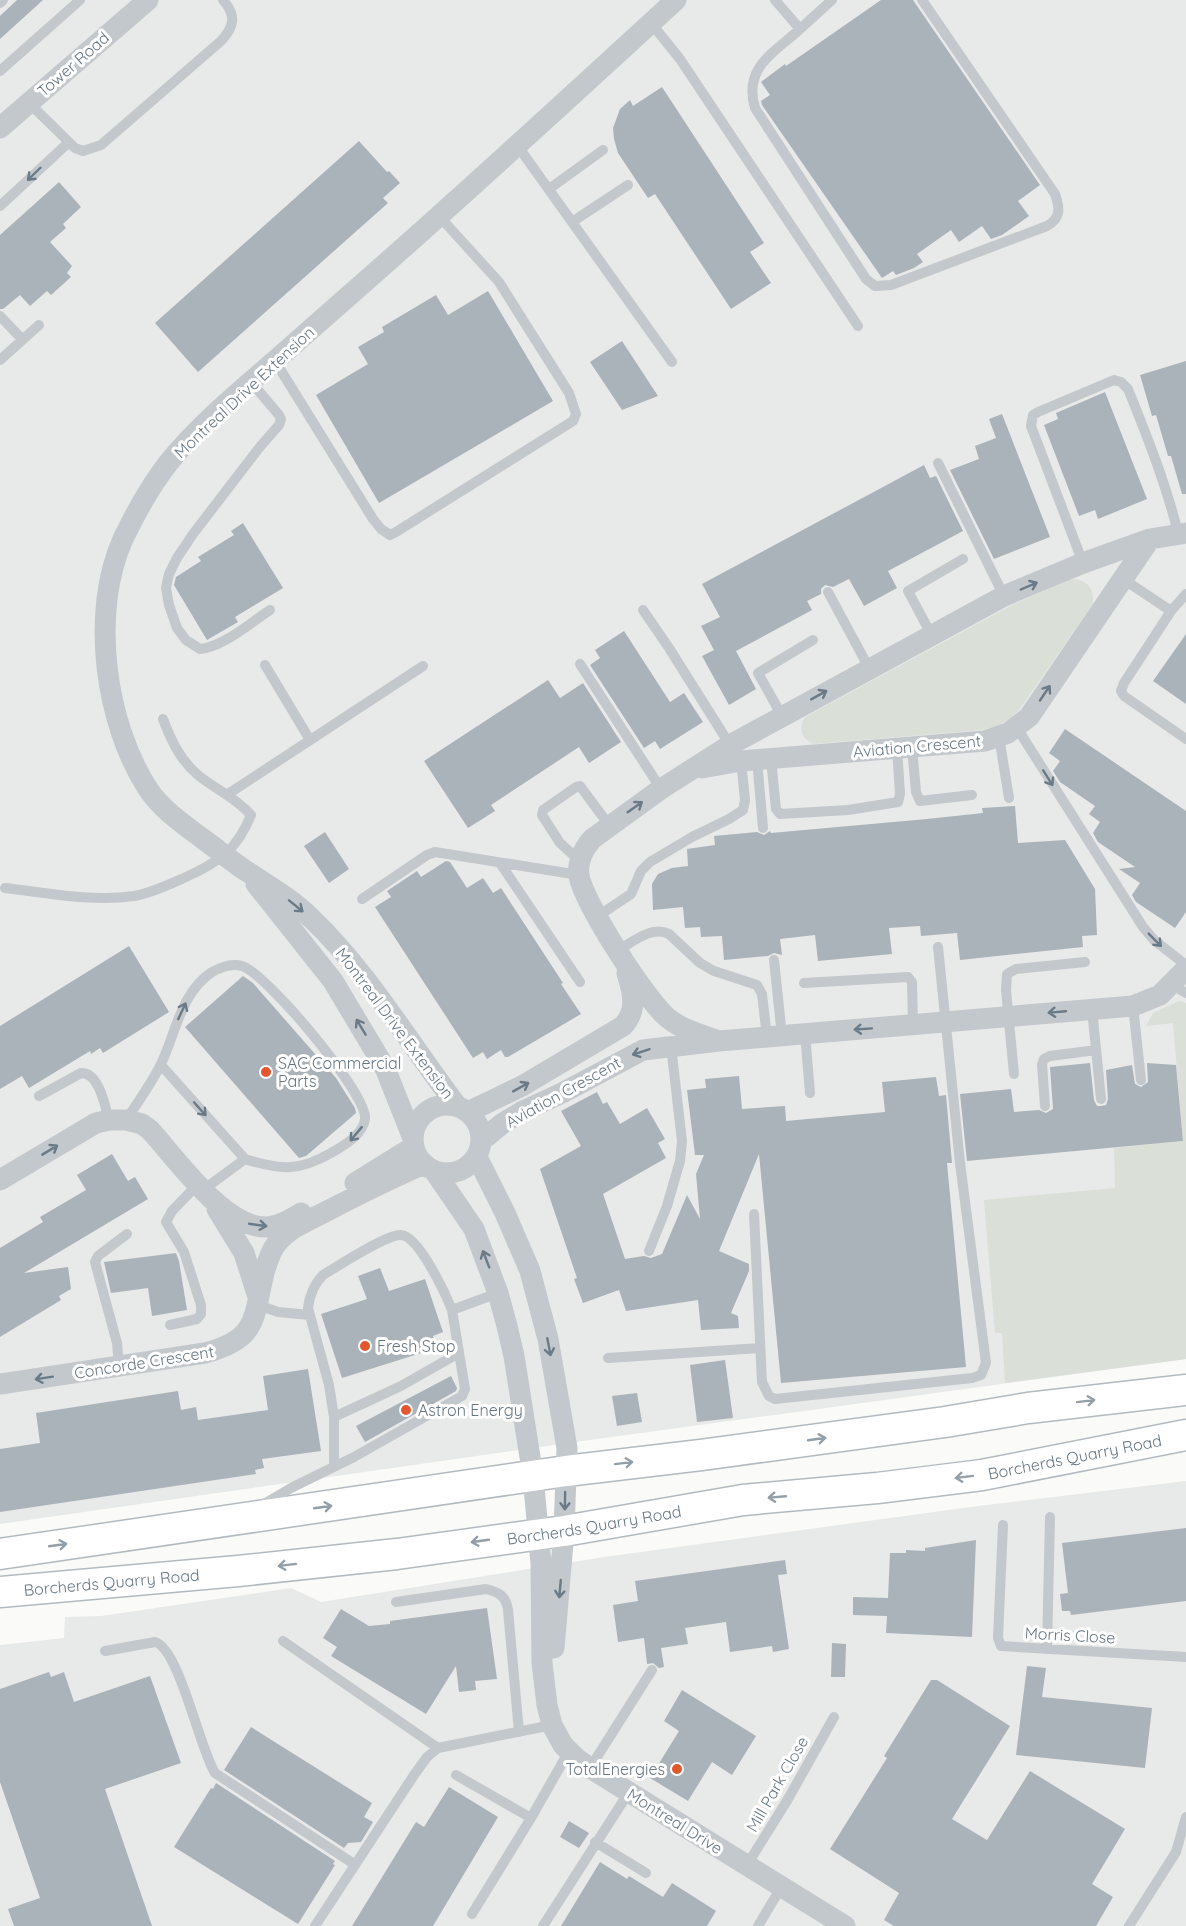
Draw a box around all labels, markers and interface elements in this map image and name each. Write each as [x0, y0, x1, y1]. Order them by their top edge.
street label: Tower Road [33, 27, 113, 101]
one-way arrow [26, 167, 41, 182]
street label: Montreal Drive Extension [170, 322, 318, 462]
one-way arrow [1020, 579, 1038, 591]
one-way arrow [1039, 686, 1051, 702]
one-way arrow [810, 689, 828, 700]
street label: Aviation Crescent [852, 730, 982, 762]
one-way arrow [1041, 769, 1054, 786]
one-way arrow [626, 801, 643, 813]
one-way arrow [288, 899, 304, 912]
one-way arrow [1148, 932, 1163, 947]
street label: Montreal Drive Extension [332, 943, 458, 1103]
one-way arrow [177, 1003, 189, 1021]
one-way arrow [1047, 1007, 1067, 1018]
one-way arrow [354, 1019, 366, 1036]
one-way arrow [853, 1024, 873, 1035]
one-way arrow [632, 1047, 651, 1058]
street label: Aviation Crescent [502, 1052, 624, 1132]
place label: SAC Commercial Parts [278, 1053, 401, 1091]
marker: SAC Commercial Parts [259, 1065, 273, 1079]
one-way arrow [511, 1081, 529, 1092]
one-way arrow [193, 1101, 207, 1116]
one-way arrow [349, 1126, 362, 1142]
one-way arrow [41, 1144, 58, 1156]
one-way arrow [248, 1220, 268, 1231]
one-way arrow [479, 1251, 490, 1269]
place label: Fresh Stop [377, 1336, 455, 1356]
one-way arrow [544, 1336, 555, 1356]
marker: Fresh Stop [358, 1339, 372, 1353]
street label: Concorde Crescent [73, 1341, 215, 1383]
one-way arrow [34, 1373, 54, 1384]
one-way arrow [1075, 1395, 1095, 1406]
place label: Astron Energy [418, 1400, 523, 1420]
marker: Astron Energy [399, 1403, 413, 1417]
street label: Borcherds Quarry Road [986, 1430, 1163, 1484]
one-way arrow [807, 1433, 827, 1444]
one-way arrow [613, 1458, 633, 1469]
one-way arrow [954, 1472, 974, 1483]
one-way arrow [559, 1490, 571, 1510]
one-way arrow [767, 1492, 787, 1503]
one-way arrow [313, 1501, 332, 1512]
street label: Borcherds Quarry Road [506, 1501, 683, 1549]
one-way arrow [471, 1536, 490, 1547]
one-way arrow [48, 1540, 67, 1551]
one-way arrow [277, 1560, 297, 1571]
street label: Borcherds Quarry Road [23, 1564, 200, 1600]
one-way arrow [554, 1578, 565, 1598]
street label: Morris Close [1024, 1623, 1116, 1647]
street label: Mill Park Close [742, 1733, 812, 1835]
place label: TotalEnergies [566, 1759, 665, 1779]
marker: TotalEnergies [670, 1762, 684, 1776]
street label: Montreal Drive [624, 1784, 726, 1858]

